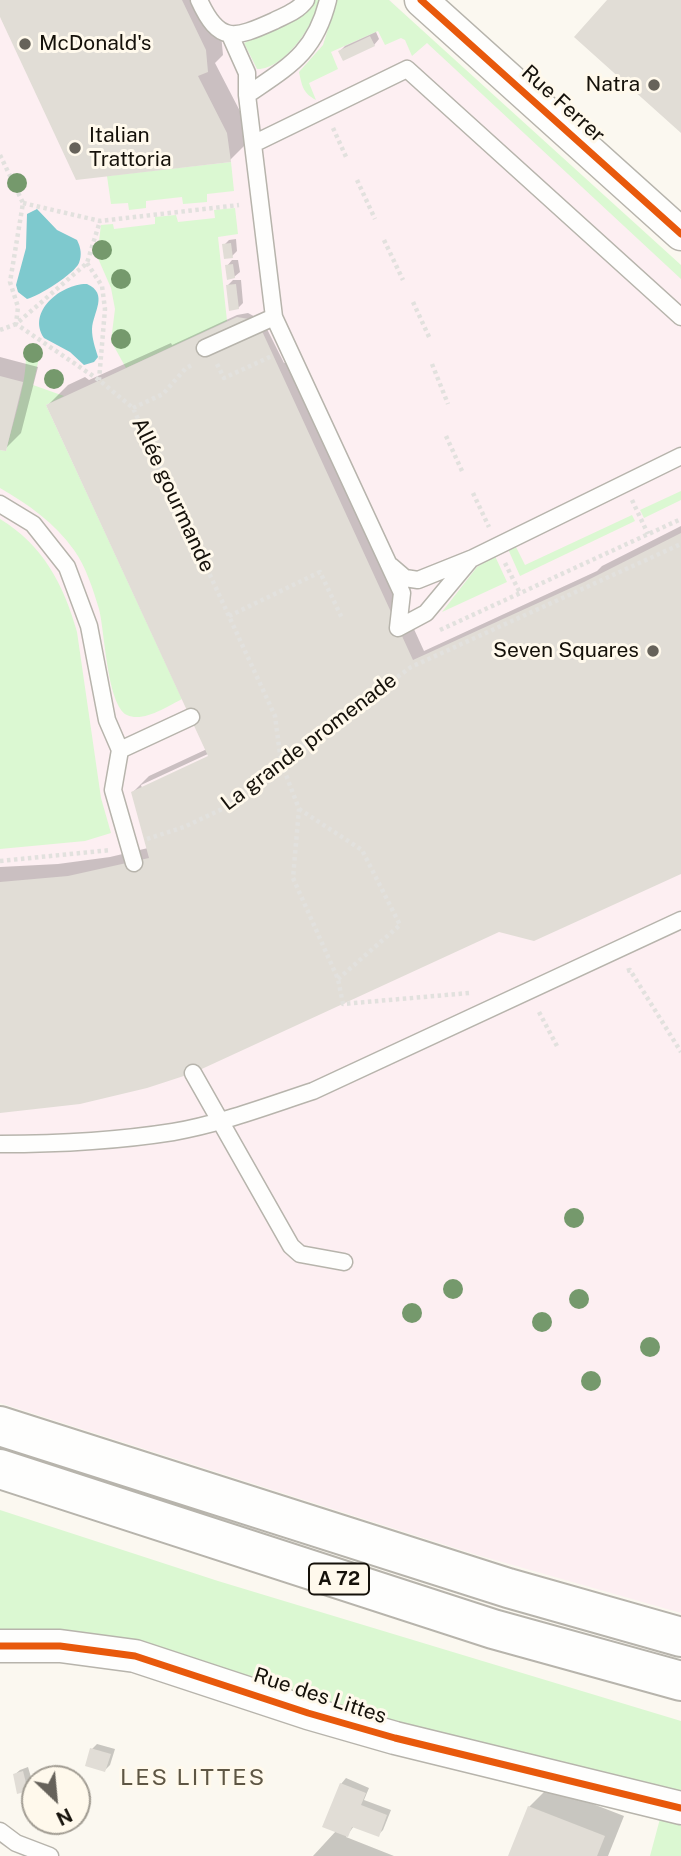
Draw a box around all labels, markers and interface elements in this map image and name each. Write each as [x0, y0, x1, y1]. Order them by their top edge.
place label: McDonald's [39, 31, 151, 57]
marker: McDonald's [17, 36, 33, 52]
street label: Rue Ferrer [516, 60, 610, 148]
place label: Natra [585, 72, 640, 98]
marker: Natra [646, 77, 662, 93]
place label: Italian Trattoria [89, 123, 172, 173]
marker: Italian Trattoria [67, 140, 83, 156]
street label: Allée gourmande [126, 414, 220, 576]
place label: Seven Squares [493, 638, 639, 664]
marker: Seven Squares [645, 643, 661, 659]
street label: La grande promenade [216, 668, 402, 816]
road number: A 72 [309, 1564, 369, 1595]
street label: Rue des Littes [250, 1663, 390, 1729]
district label: LES LITTES [121, 1764, 265, 1792]
north arrow [21, 1765, 91, 1835]
text: N [53, 1804, 76, 1830]

